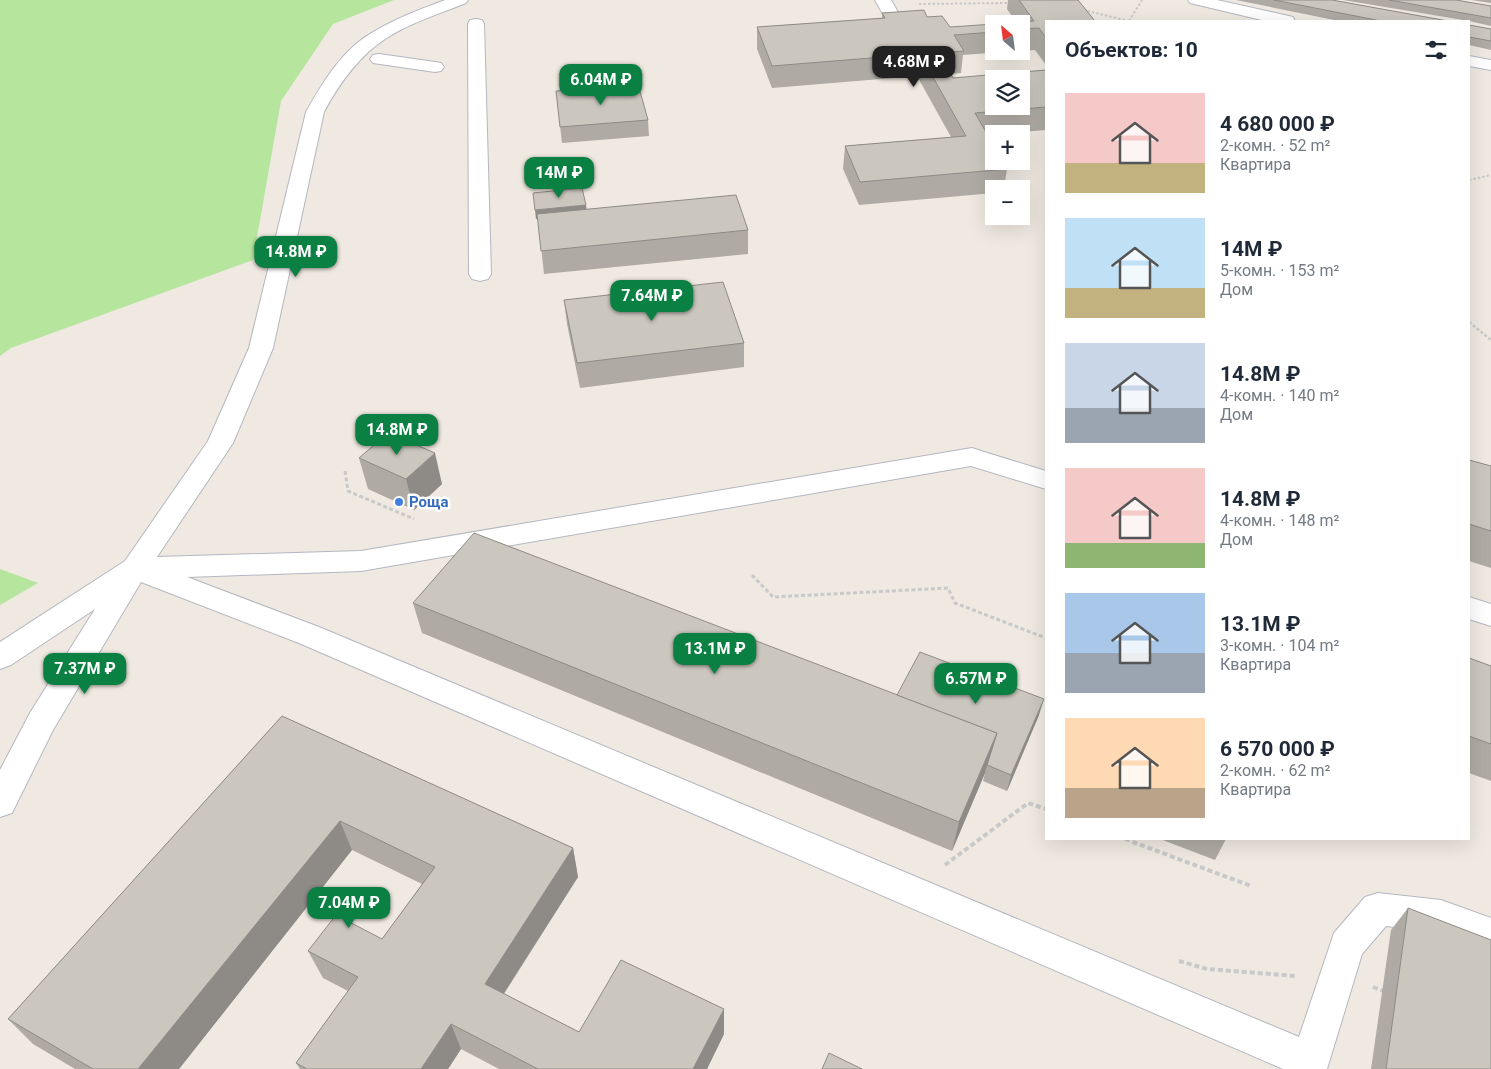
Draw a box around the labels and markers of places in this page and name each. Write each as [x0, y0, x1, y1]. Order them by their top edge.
pin: 4.68M ₽ [868, 46, 960, 88]
pin: 6.04M ₽ [555, 64, 647, 106]
pin: 14M ₽ [524, 156, 594, 199]
pin: 14.8M ₽ [250, 236, 342, 278]
pin: 7.64M ₽ [606, 280, 698, 322]
pin: 14.8M ₽ [351, 414, 443, 456]
place label: Роща [409, 493, 449, 511]
marker: Роща [393, 496, 405, 508]
pin: 13.1M ₽ [669, 632, 761, 675]
pin: 7.37M ₽ [39, 652, 131, 695]
pin: 6.57M ₽ [930, 662, 1022, 705]
pin: 7.04M ₽ [303, 886, 395, 929]

